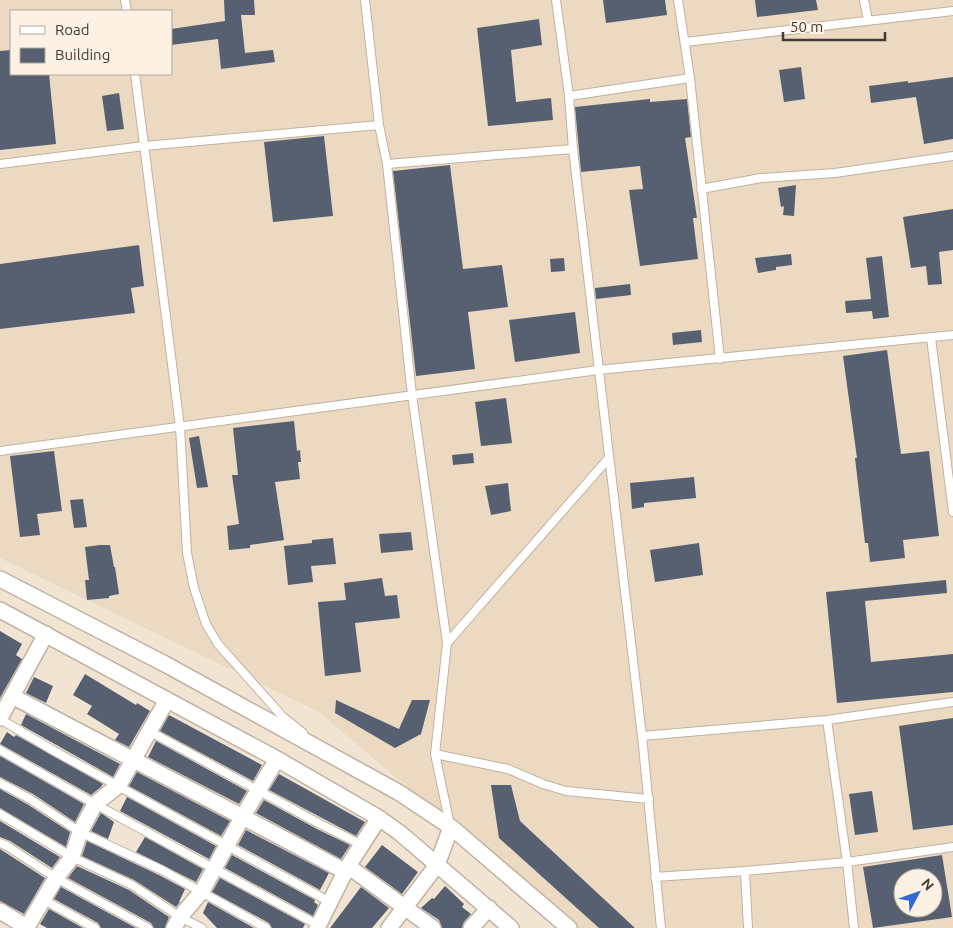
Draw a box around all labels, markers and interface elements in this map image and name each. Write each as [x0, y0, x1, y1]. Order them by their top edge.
legend [10, 10, 172, 75]
scale bar [783, 10, 886, 42]
text: 50 m [790, 18, 823, 35]
text: Road [55, 21, 90, 38]
text: Building [55, 46, 110, 63]
north arrow [893, 868, 943, 918]
text: N [918, 875, 937, 894]

